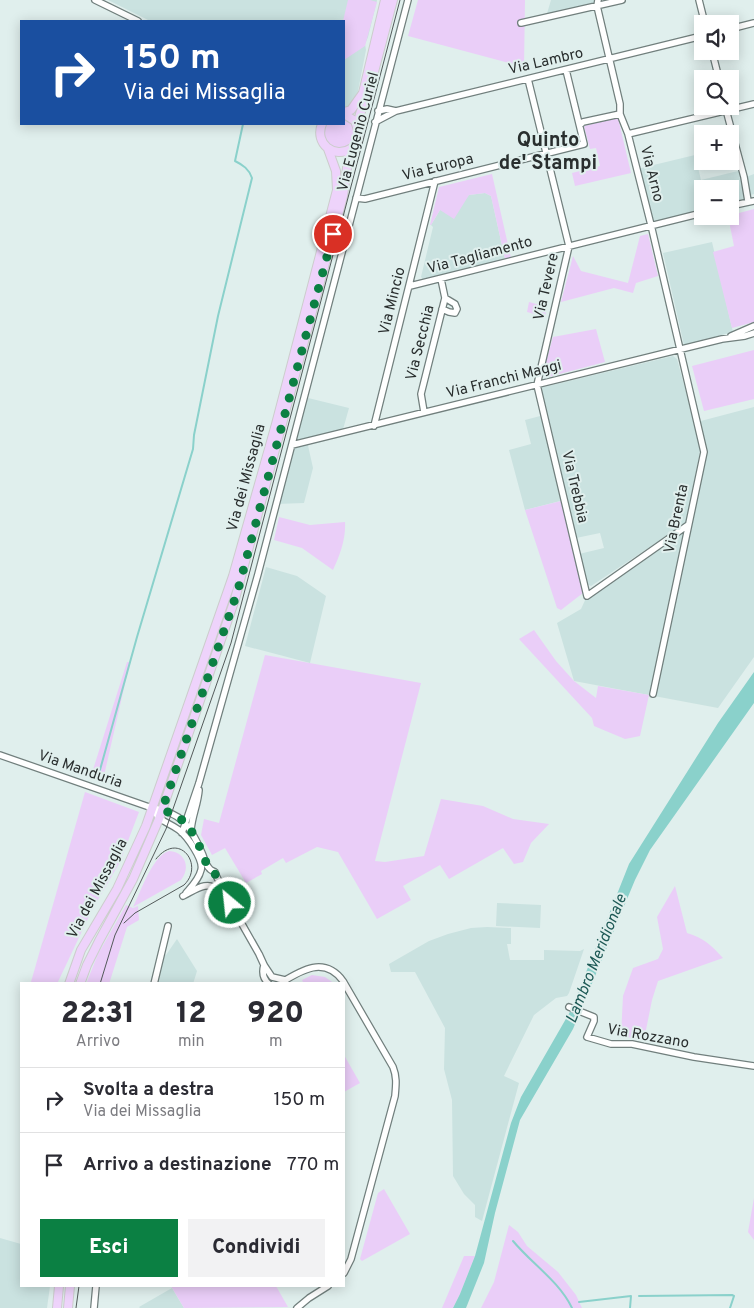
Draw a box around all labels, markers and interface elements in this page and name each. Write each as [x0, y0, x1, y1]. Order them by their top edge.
map controls [694, 15, 739, 225]
button: sound [694, 15, 739, 60]
text: 150 m [123, 37, 221, 81]
icon: right [40, 40, 105, 105]
street label: Via Lambro [507, 44, 585, 80]
street label: Via Eugenio Curiel [334, 70, 384, 194]
button: search [694, 70, 739, 115]
text: Via dei Missaglia [123, 80, 286, 107]
button: + [694, 125, 739, 170]
district label: Quinto de' Stampi [499, 128, 597, 177]
street label: Via Arno [635, 144, 667, 204]
street label: Via Europa [400, 150, 476, 186]
button: − [694, 180, 739, 225]
pin [312, 213, 354, 255]
icon: arrive [319, 220, 347, 248]
street label: Via Tagliamento [425, 233, 535, 279]
street label: Via Tevere [530, 251, 564, 323]
street label: Via Mincio [375, 265, 411, 337]
street label: Via Secchia [402, 303, 440, 383]
street label: Via Franchi Maggi [444, 356, 564, 404]
street label: Via dei Missaglia [223, 422, 271, 534]
street label: Via Trebbia [556, 449, 592, 525]
street label: Via Brenta [660, 483, 694, 555]
street label: Via Manduria [35, 747, 125, 793]
street label: Via dei Missaglia [64, 836, 132, 942]
position arrow [203, 876, 255, 928]
water label: Lambro Meridionale [562, 891, 632, 1026]
text: 22:31 [61, 996, 135, 1033]
text: 12 [176, 996, 207, 1033]
text: 920 [247, 996, 304, 1033]
street label: Via Rozzano [605, 1020, 691, 1054]
text: Arrivo [76, 1032, 120, 1052]
text: min [178, 1032, 205, 1052]
text: m [269, 1032, 283, 1052]
text: Svolta a destra [83, 1078, 214, 1102]
icon: right [40, 1086, 68, 1114]
text: 150 m [273, 1088, 325, 1112]
text: Via dei Missaglia [83, 1102, 201, 1122]
icon: arrive [40, 1151, 68, 1179]
text: Arrivo a destinazione [83, 1153, 272, 1177]
text: 770 m [287, 1153, 339, 1177]
button: Esci [40, 1219, 178, 1277]
button: Condividi [188, 1219, 325, 1277]

